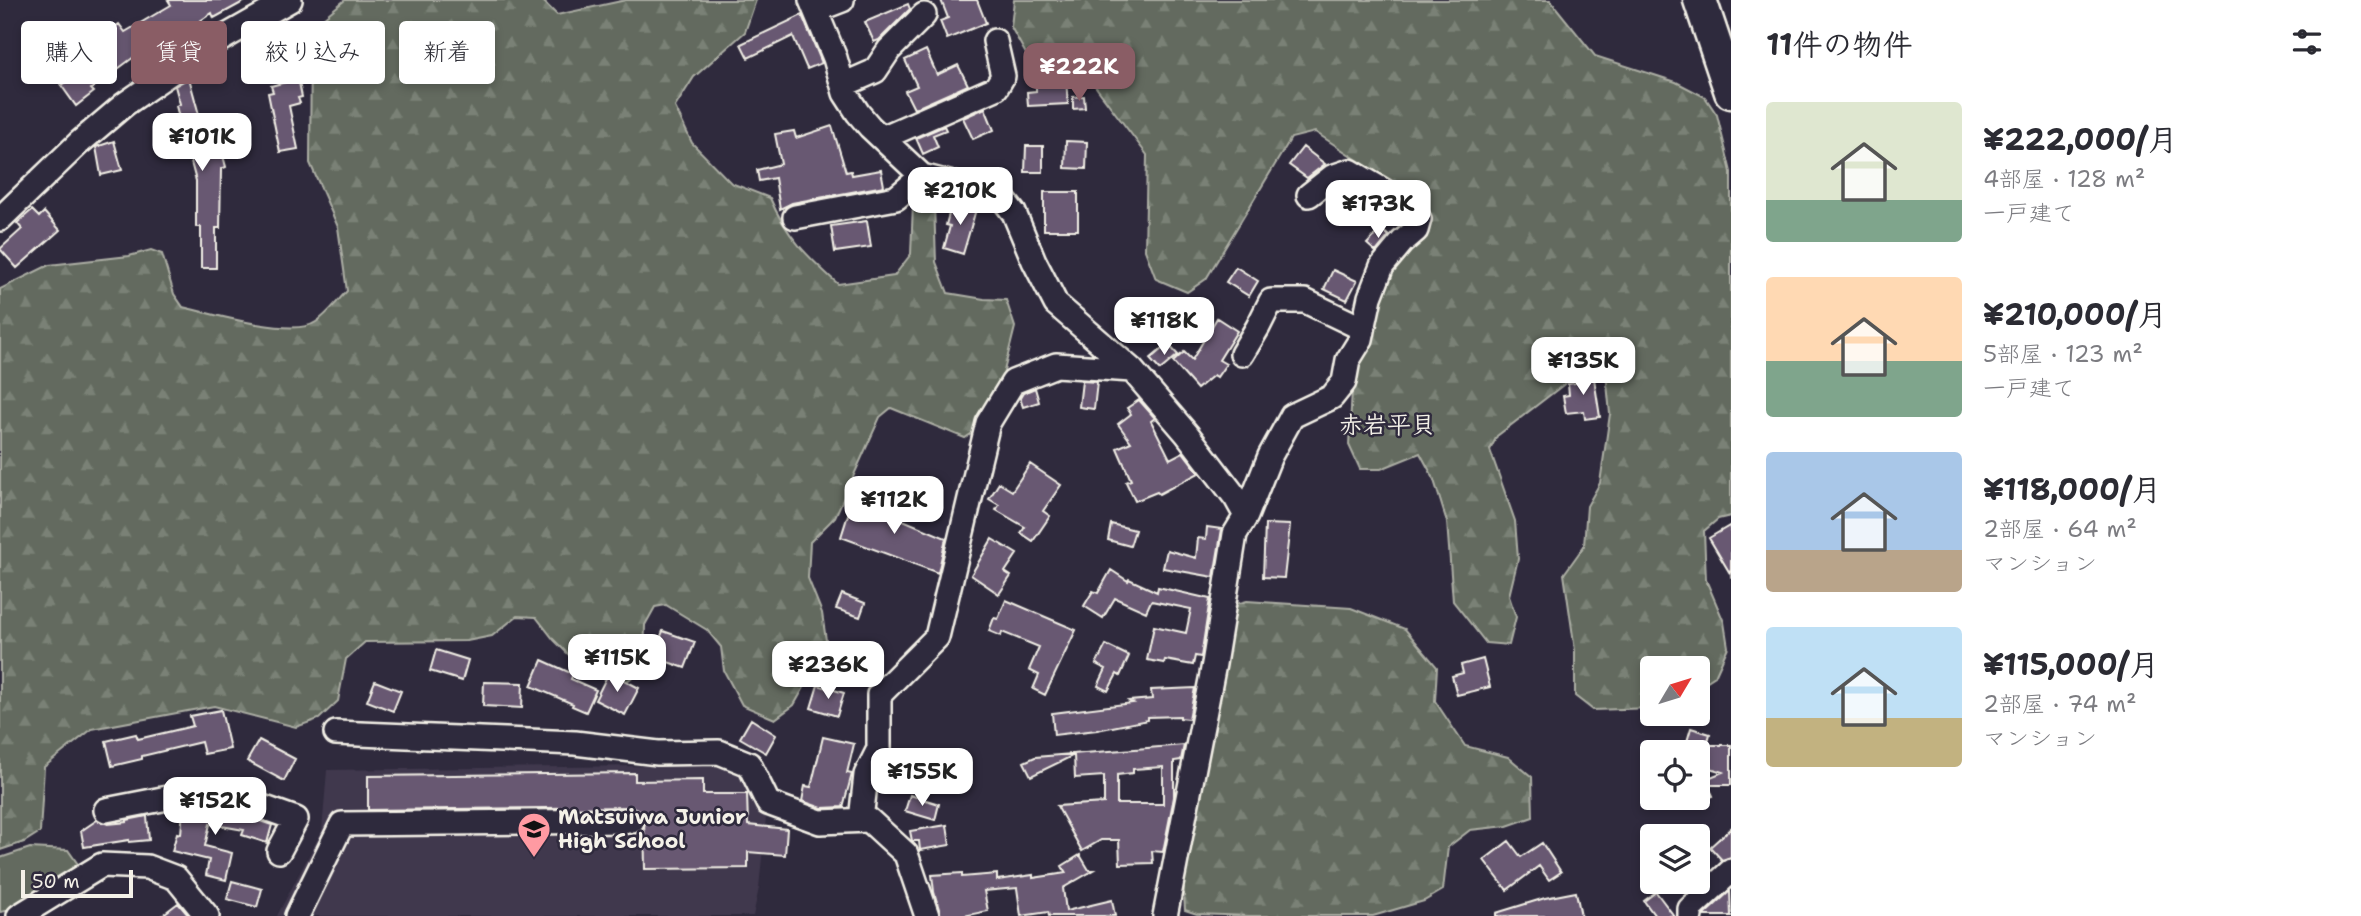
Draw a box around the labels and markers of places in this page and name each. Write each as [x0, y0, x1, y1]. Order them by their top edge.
pin: ¥222K [1030, 43, 1128, 103]
pin: ¥101K [153, 114, 251, 173]
pin: ¥210K [911, 168, 1009, 227]
pin: ¥173K [1329, 180, 1427, 240]
pin: ¥118K [1115, 298, 1213, 357]
pin: ¥135K [1534, 338, 1632, 397]
pin: ¥112K [845, 476, 943, 536]
pin: ¥115K [568, 634, 666, 694]
pin: ¥236K [779, 642, 877, 701]
pin: ¥155K [873, 748, 971, 808]
pin: ¥152K [166, 778, 264, 837]
place label: Matsuiwa Junior High School [558, 803, 746, 855]
school or university icon: Matsuiwa Junior High School [515, 810, 553, 859]

